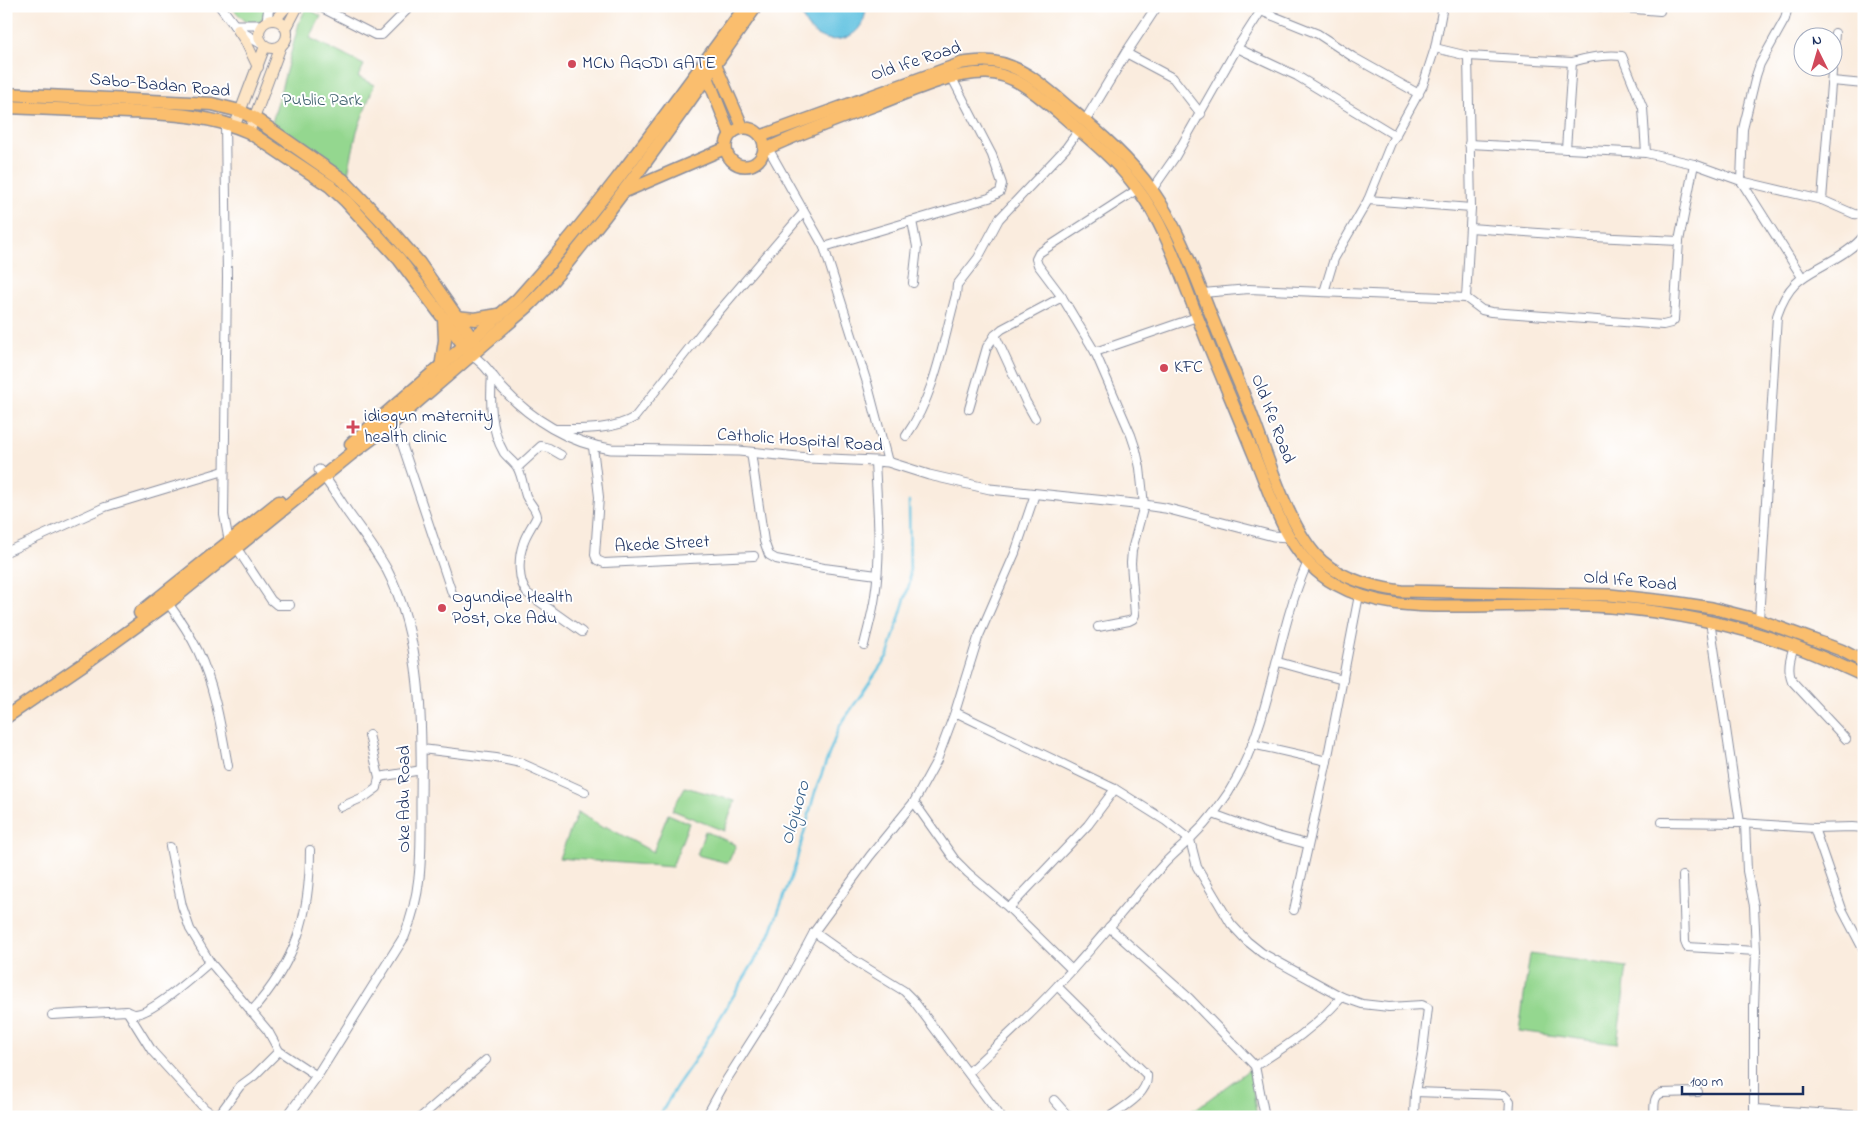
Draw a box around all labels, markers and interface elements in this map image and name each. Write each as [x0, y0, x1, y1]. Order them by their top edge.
north arrow [1792, 28, 1842, 78]
text: N [1811, 30, 1823, 51]
street label: Old Ife Road [867, 35, 965, 89]
place label: MCN AGODI GATE [582, 51, 716, 77]
marker: MCN AGODI GATE [566, 58, 578, 70]
street label: Sabo-Badan Road [89, 67, 231, 105]
park label: Public Park [282, 88, 362, 114]
place label: KFC [1174, 355, 1203, 381]
marker: KFC [1158, 362, 1170, 374]
street label: Old Ife Road [1243, 371, 1301, 467]
place label: idiogun maternity health clinic [364, 404, 493, 451]
marker: idiogun maternity health clinic [346, 420, 360, 434]
street label: Catholic Hospital Road [716, 422, 884, 460]
street label: Akede Street [614, 530, 710, 560]
street label: Old Ife Road [1582, 565, 1678, 599]
place label: Ogundipe Health Post, Oke Adu [452, 585, 573, 632]
marker: Ogundipe Health Post, Oke Adu [436, 602, 448, 614]
street label: Oke Adu Road [392, 745, 418, 853]
water label: Olojuoro [774, 777, 818, 848]
scale bar [1682, 1063, 1804, 1095]
text: 100 m [1690, 1071, 1723, 1093]

